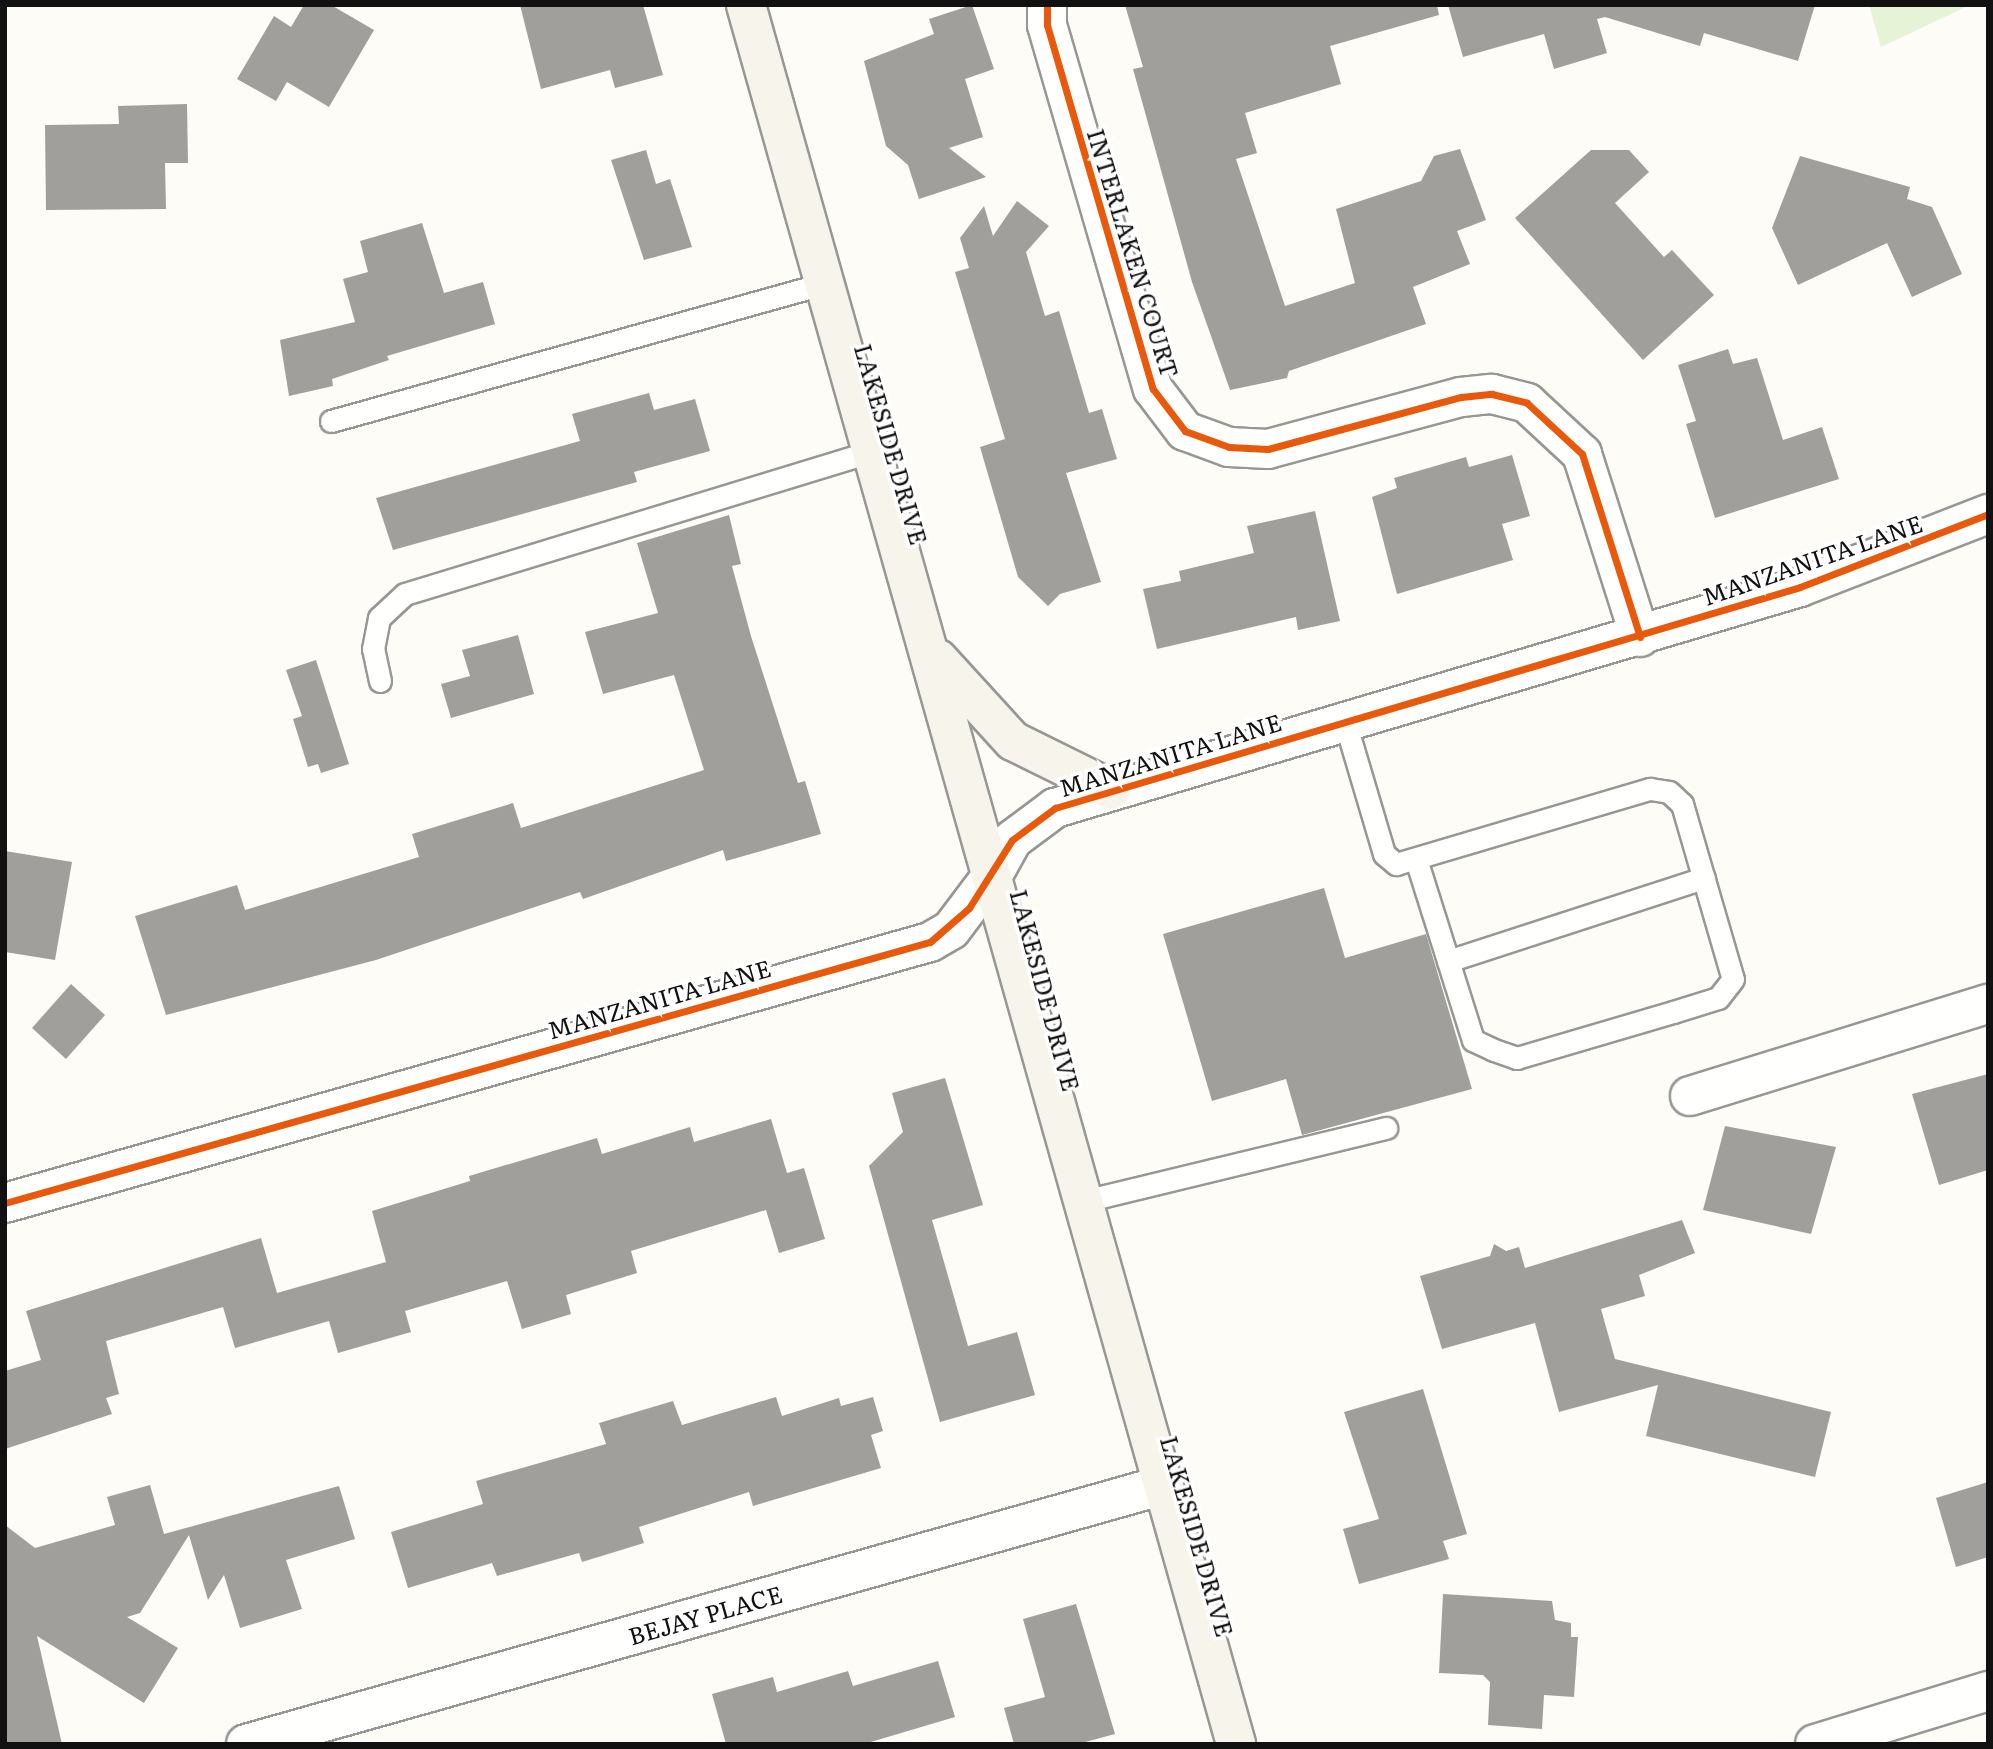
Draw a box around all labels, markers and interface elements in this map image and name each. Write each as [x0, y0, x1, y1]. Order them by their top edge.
street label: INTERLAKEN COURT [1082, 125, 1186, 381]
street label: LAKESIDE DRIVE [850, 340, 934, 548]
street label: MANZANITA LANE [1698, 508, 1926, 610]
street label: MANZANITA LANE [1055, 706, 1285, 802]
street label: LAKESIDE DRIVE [1005, 886, 1087, 1094]
street label: MANZANITA LANE [544, 952, 774, 1044]
street label: LAKESIDE DRIVE [1156, 1432, 1240, 1640]
street label: BEJAY PLACE [625, 1578, 785, 1650]

